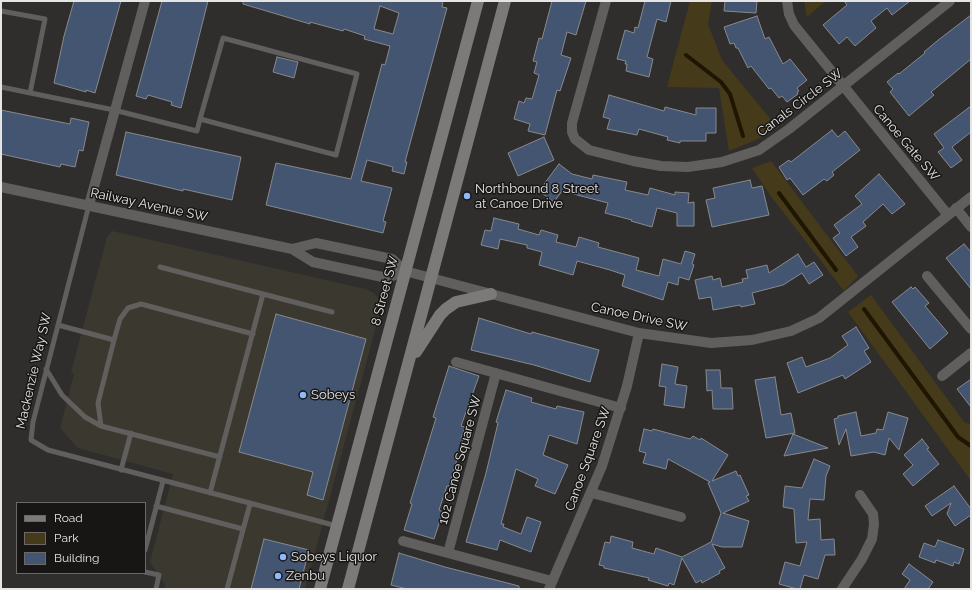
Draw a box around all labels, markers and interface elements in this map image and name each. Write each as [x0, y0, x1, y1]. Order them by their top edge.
street label: Canals Circle SW [754, 66, 846, 140]
street label: Canoe Gate SW [869, 102, 943, 184]
place label: Northbound 8 Street at Canoe Drive [475, 181, 599, 212]
street label: Railway Avenue SW [89, 185, 209, 225]
marker: Northbound 8 Street at Canoe Drive [462, 191, 472, 201]
street label: 8 Street SW [368, 254, 402, 328]
street label: Canoe Drive SW [590, 299, 688, 335]
street label: Mackenzie Way SW [13, 311, 55, 431]
place label: Sobeys [311, 387, 355, 403]
marker: Sobeys [298, 390, 308, 400]
street label: 102 Canoe Square SW [435, 394, 485, 526]
street label: Canoe Square SW [562, 405, 614, 513]
legend [16, 502, 146, 574]
text: Road [54, 511, 83, 525]
text: Park [54, 531, 79, 545]
place label: Sobeys Liquor [291, 549, 377, 565]
text: Building [54, 551, 100, 565]
marker: Sobeys Liquor [278, 552, 288, 562]
place label: Zenbu [286, 568, 325, 584]
marker: Zenbu [273, 571, 283, 581]

